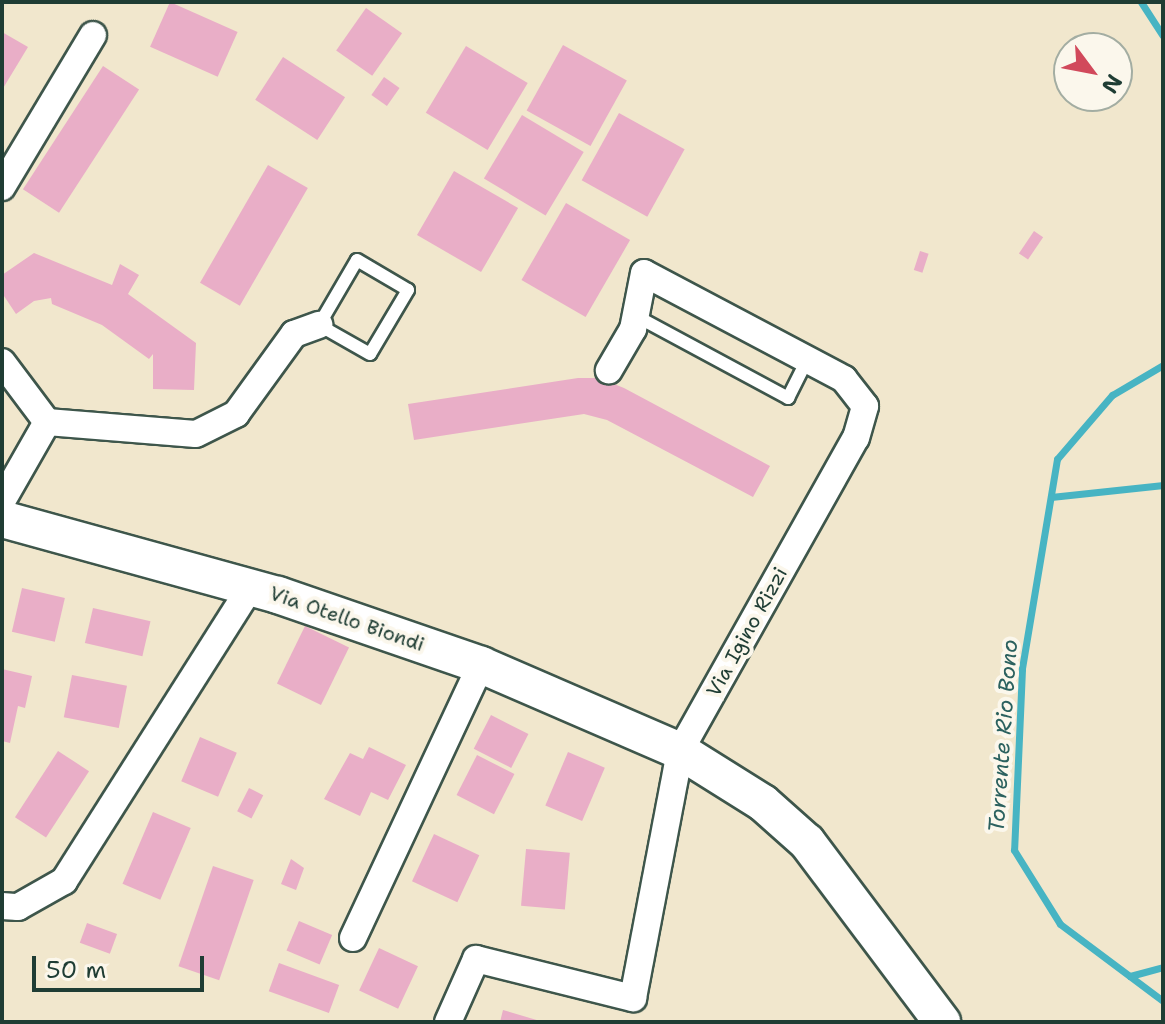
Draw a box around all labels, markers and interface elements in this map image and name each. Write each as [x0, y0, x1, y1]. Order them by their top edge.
north arrow [1053, 32, 1133, 112]
text: N [1095, 69, 1129, 99]
street label: Via Igino Rizzi [702, 563, 792, 701]
street label: Via Otello Biondi [266, 581, 428, 657]
water label: Torrente Rio Bono [983, 638, 1023, 834]
scale bar [36, 940, 208, 990]
text: 50 m [46, 954, 106, 986]

